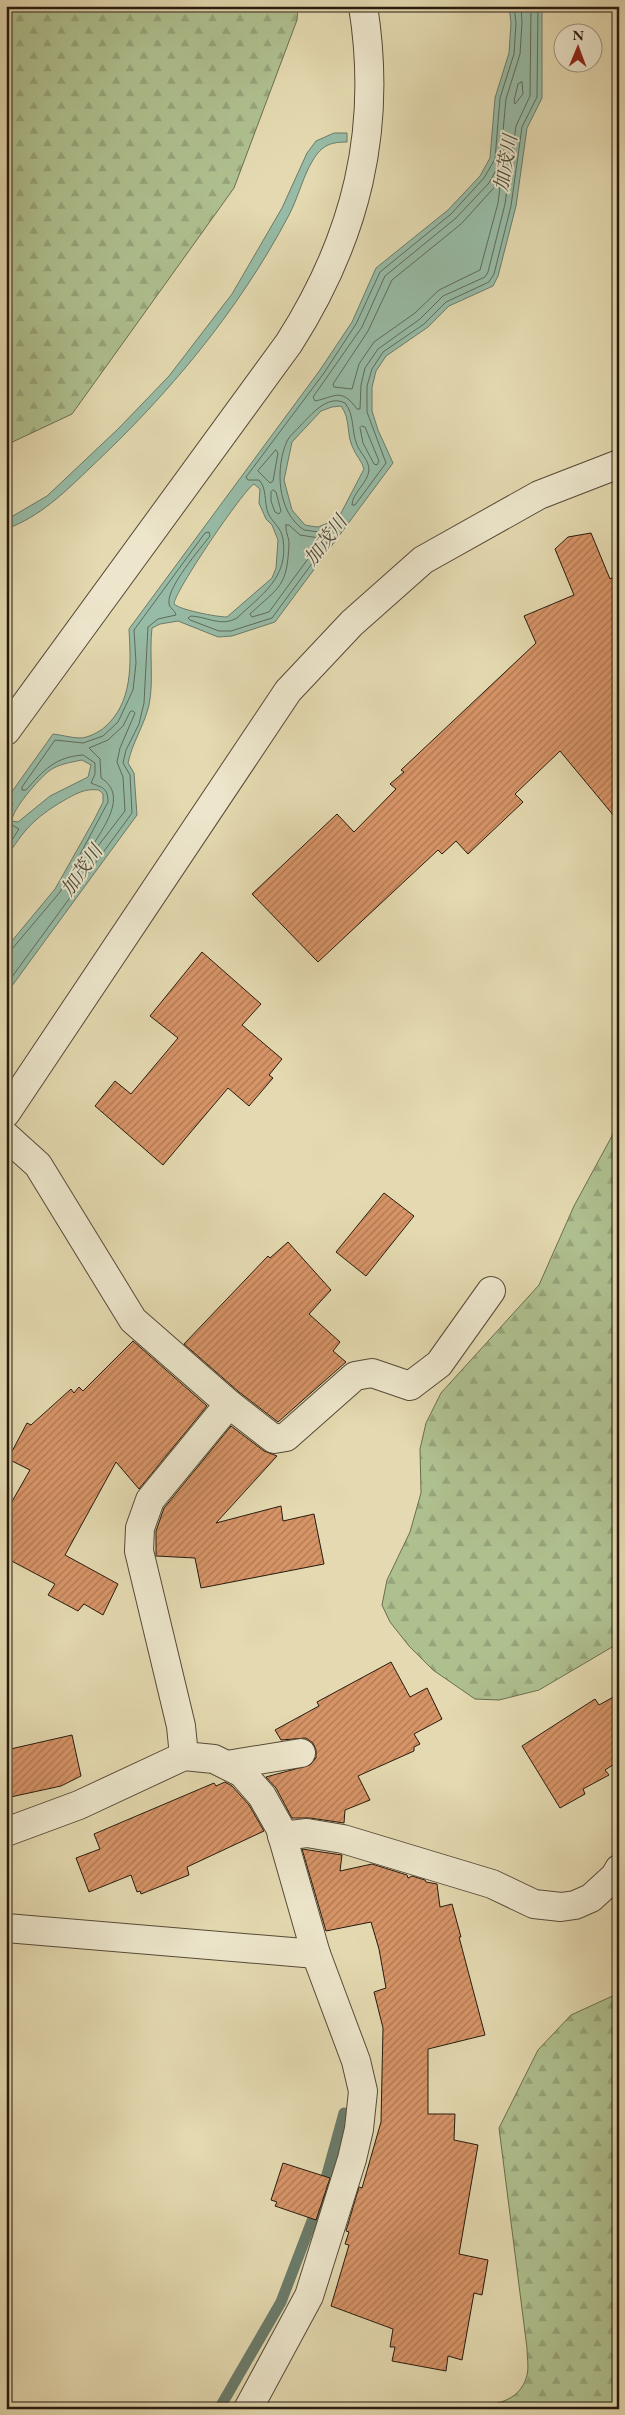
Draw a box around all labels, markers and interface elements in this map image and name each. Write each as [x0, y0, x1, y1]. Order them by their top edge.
north arrow [552, 22, 602, 72]
text: N [572, 26, 585, 44]
water label: 加茂川 [488, 131, 523, 193]
water label: 加茂川 [298, 508, 354, 571]
water label: 加茂川 [55, 838, 109, 901]

